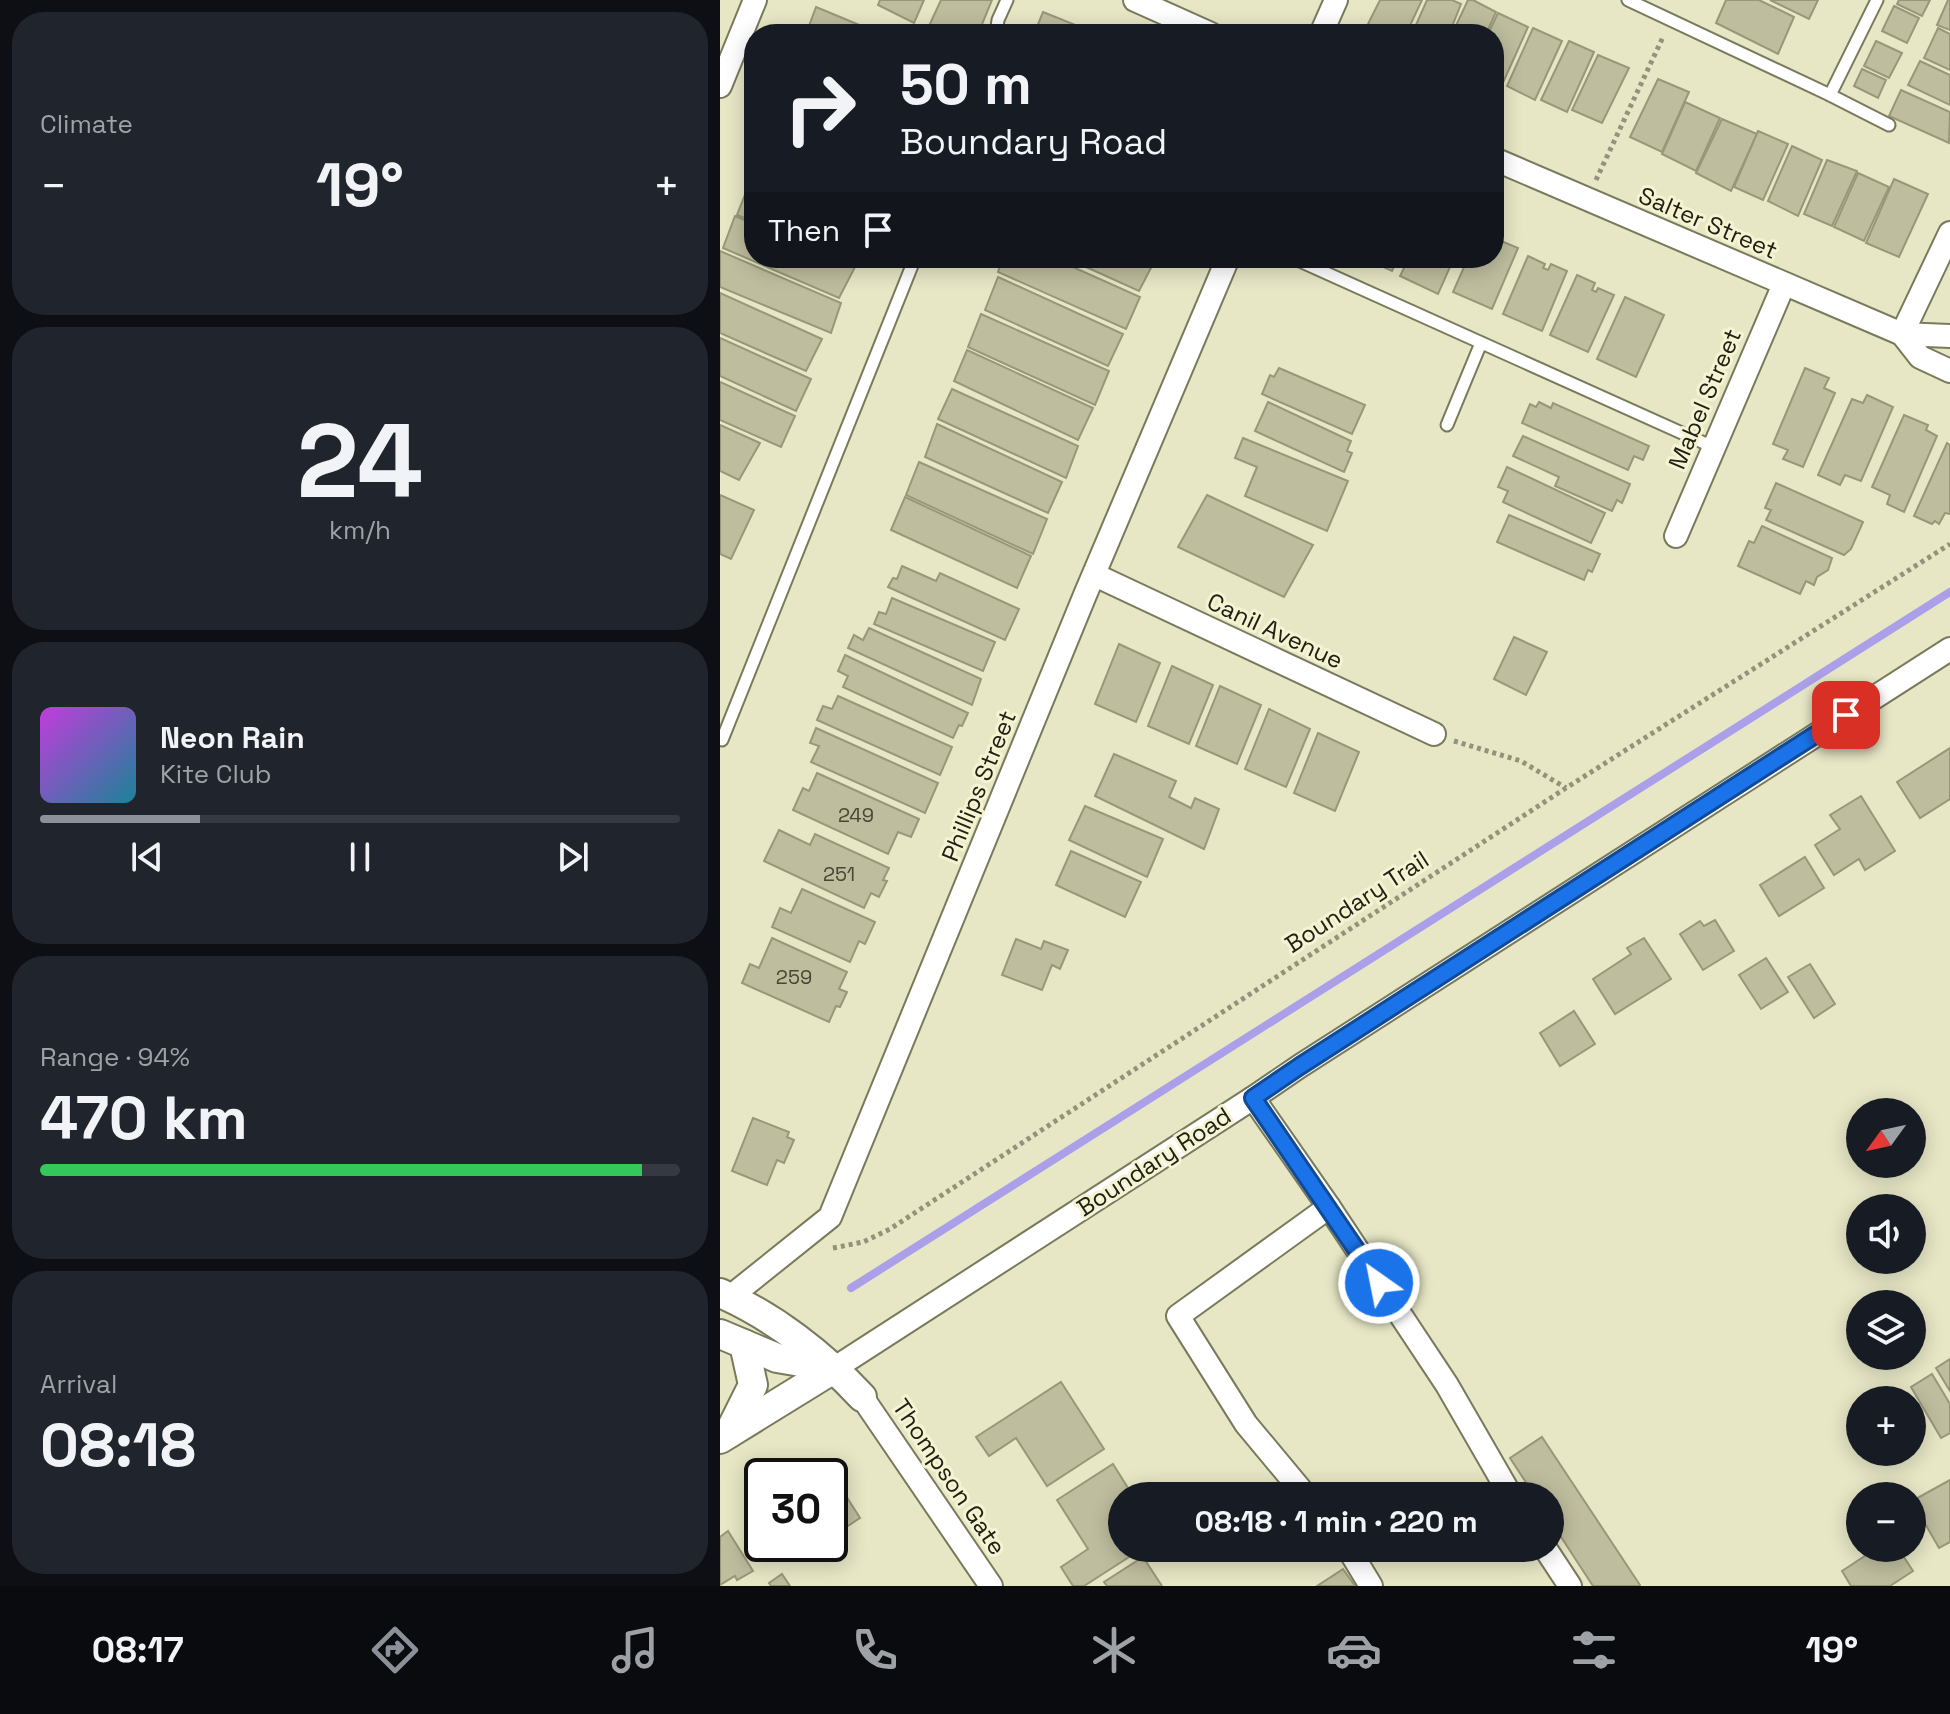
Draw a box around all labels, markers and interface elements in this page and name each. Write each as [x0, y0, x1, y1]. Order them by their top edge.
text: 50 m [900, 49, 1032, 120]
icon: right [768, 56, 872, 160]
text: Climate [40, 107, 133, 141]
text: Boundary Road [900, 119, 1167, 165]
text: 19° [316, 147, 404, 224]
text: − [40, 158, 67, 214]
text: + [653, 158, 680, 214]
street label: Salter Street [1634, 179, 1782, 266]
icon: arrive [856, 208, 900, 252]
text: Then [768, 211, 840, 250]
street label: Mabel Street [1661, 324, 1748, 474]
text: 24 [297, 395, 423, 527]
text: km/h [329, 513, 391, 547]
street label: Canil Avenue [1202, 586, 1348, 676]
pin [1812, 681, 1880, 749]
icon: arrive [1824, 693, 1868, 737]
street label: Phillips Street [934, 706, 1023, 866]
text: Neon Rain [160, 718, 305, 757]
text: Kite Club [160, 757, 272, 791]
house number: 249 [838, 802, 874, 828]
icon: previous [125, 835, 169, 879]
icon: pause [338, 835, 382, 879]
icon: next [551, 835, 595, 879]
street label: Boundary Trail [1279, 844, 1434, 960]
house number: 251 [823, 861, 855, 887]
house number: 259 [776, 964, 812, 990]
text: Range · 94% [40, 1040, 190, 1074]
text: 470 km [40, 1080, 248, 1157]
north arrow [1846, 1098, 1926, 1178]
map controls [1846, 1098, 1926, 1562]
street label: Boundary Road [1071, 1100, 1237, 1223]
button: sound [1846, 1194, 1926, 1274]
position arrow [1337, 1241, 1421, 1325]
button: layers [1846, 1290, 1926, 1370]
text: Arrival [40, 1367, 117, 1401]
button: + [1846, 1386, 1926, 1466]
street label: Thompson Gate [886, 1393, 1013, 1561]
text: 08:18 [40, 1407, 196, 1484]
speed limit sign: 30 [744, 1458, 848, 1562]
button: − [1846, 1482, 1926, 1562]
text: 08:18 · 1 min · 220 m [1194, 1502, 1478, 1541]
icon: directions [367, 1622, 423, 1678]
icon: music [607, 1622, 663, 1678]
icon: phone [847, 1622, 903, 1678]
icon: climate [1086, 1622, 1142, 1678]
icon: car [1326, 1622, 1382, 1678]
icon: filters [1566, 1622, 1622, 1678]
text: 08:17 [92, 1627, 184, 1673]
text: 19° [1805, 1627, 1858, 1673]

